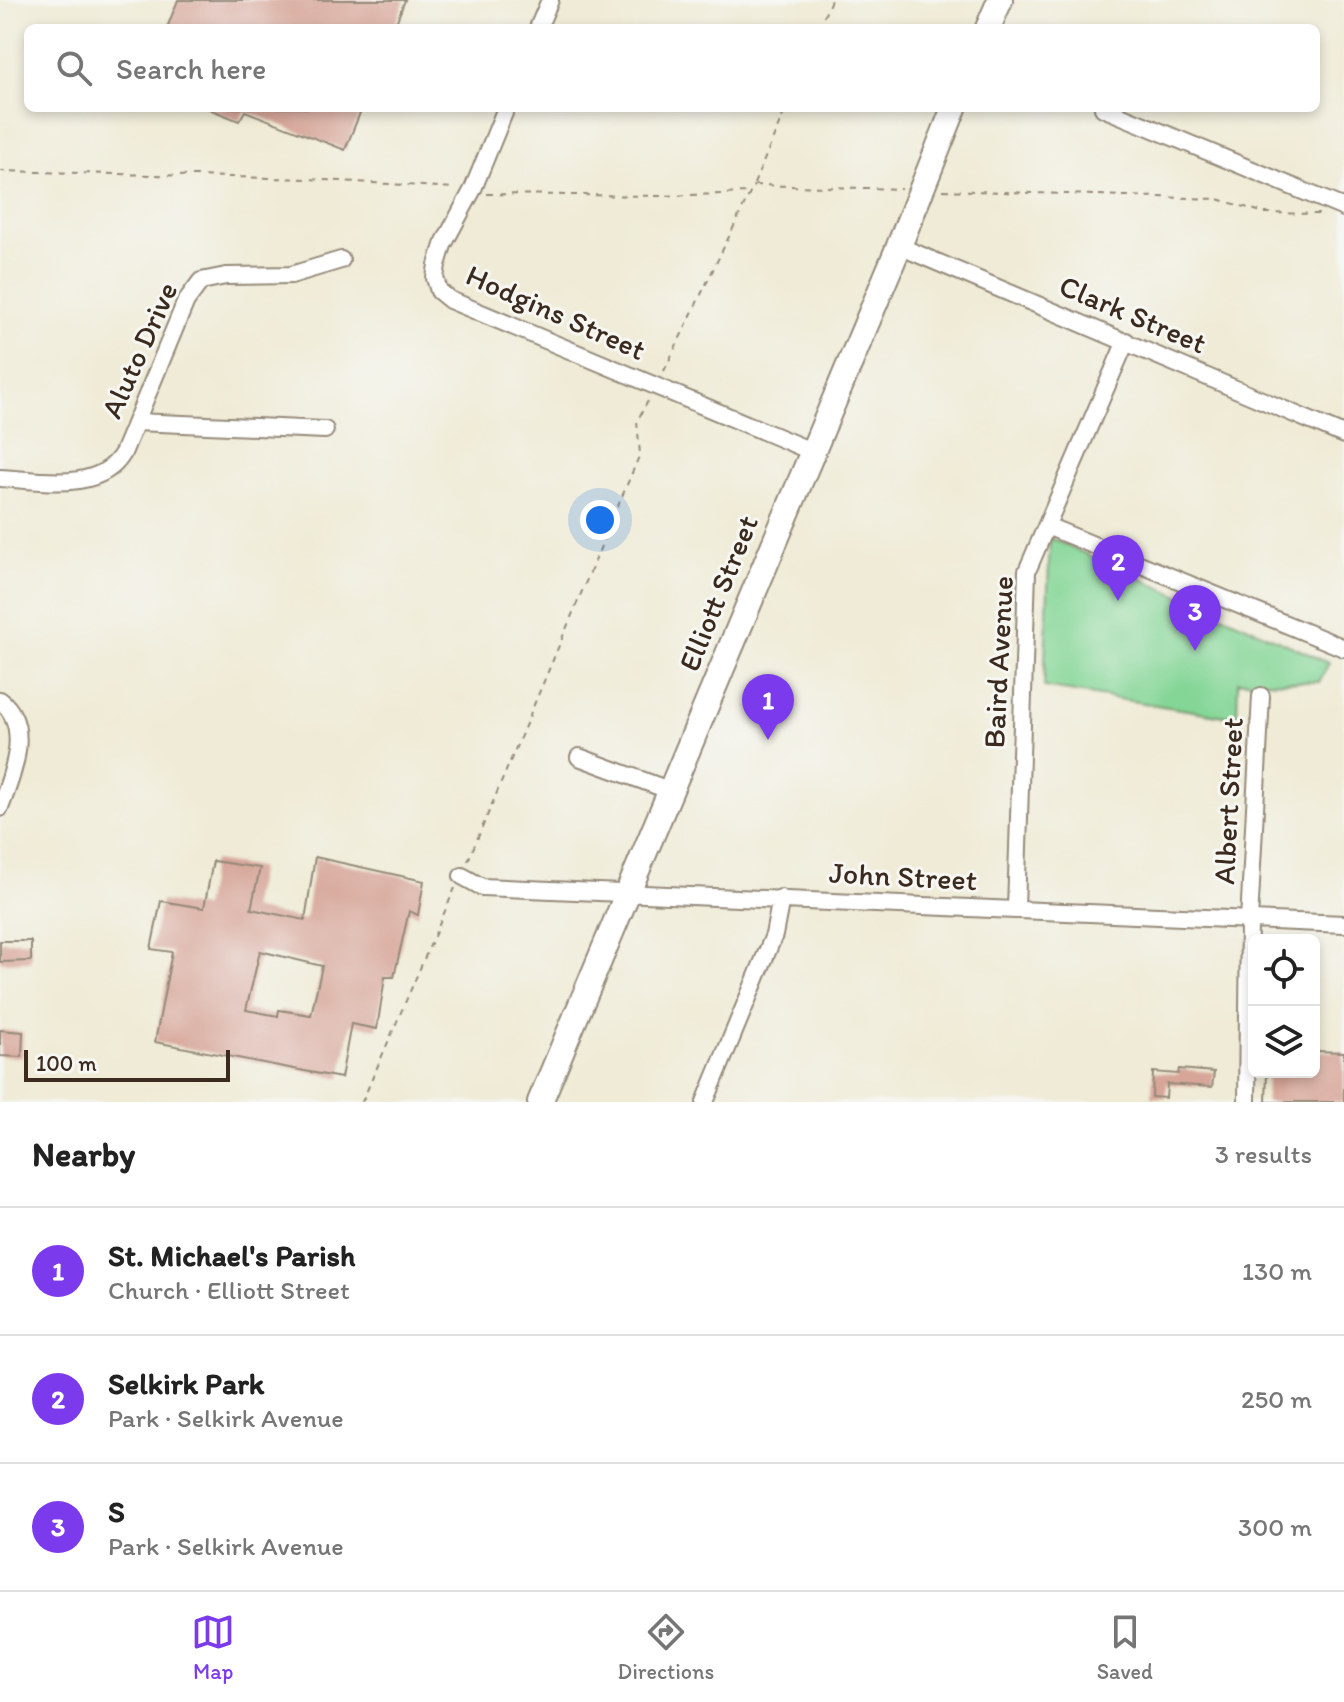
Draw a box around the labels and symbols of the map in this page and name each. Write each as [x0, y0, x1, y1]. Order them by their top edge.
street label: Hodgins Street [461, 256, 651, 368]
street label: Clark Street [1054, 266, 1212, 362]
street label: Aluto Drive [93, 276, 185, 424]
your location [580, 500, 620, 540]
street label: Elliott Street [670, 510, 766, 676]
pin: 2 [1092, 535, 1144, 601]
street label: Baird Avenue [975, 575, 1021, 749]
pin: 3 [1169, 585, 1221, 651]
pin: 1 [742, 674, 794, 740]
street label: Albert Street [1205, 716, 1251, 886]
street label: John Street [828, 854, 978, 898]
scale bar [24, 1046, 230, 1082]

